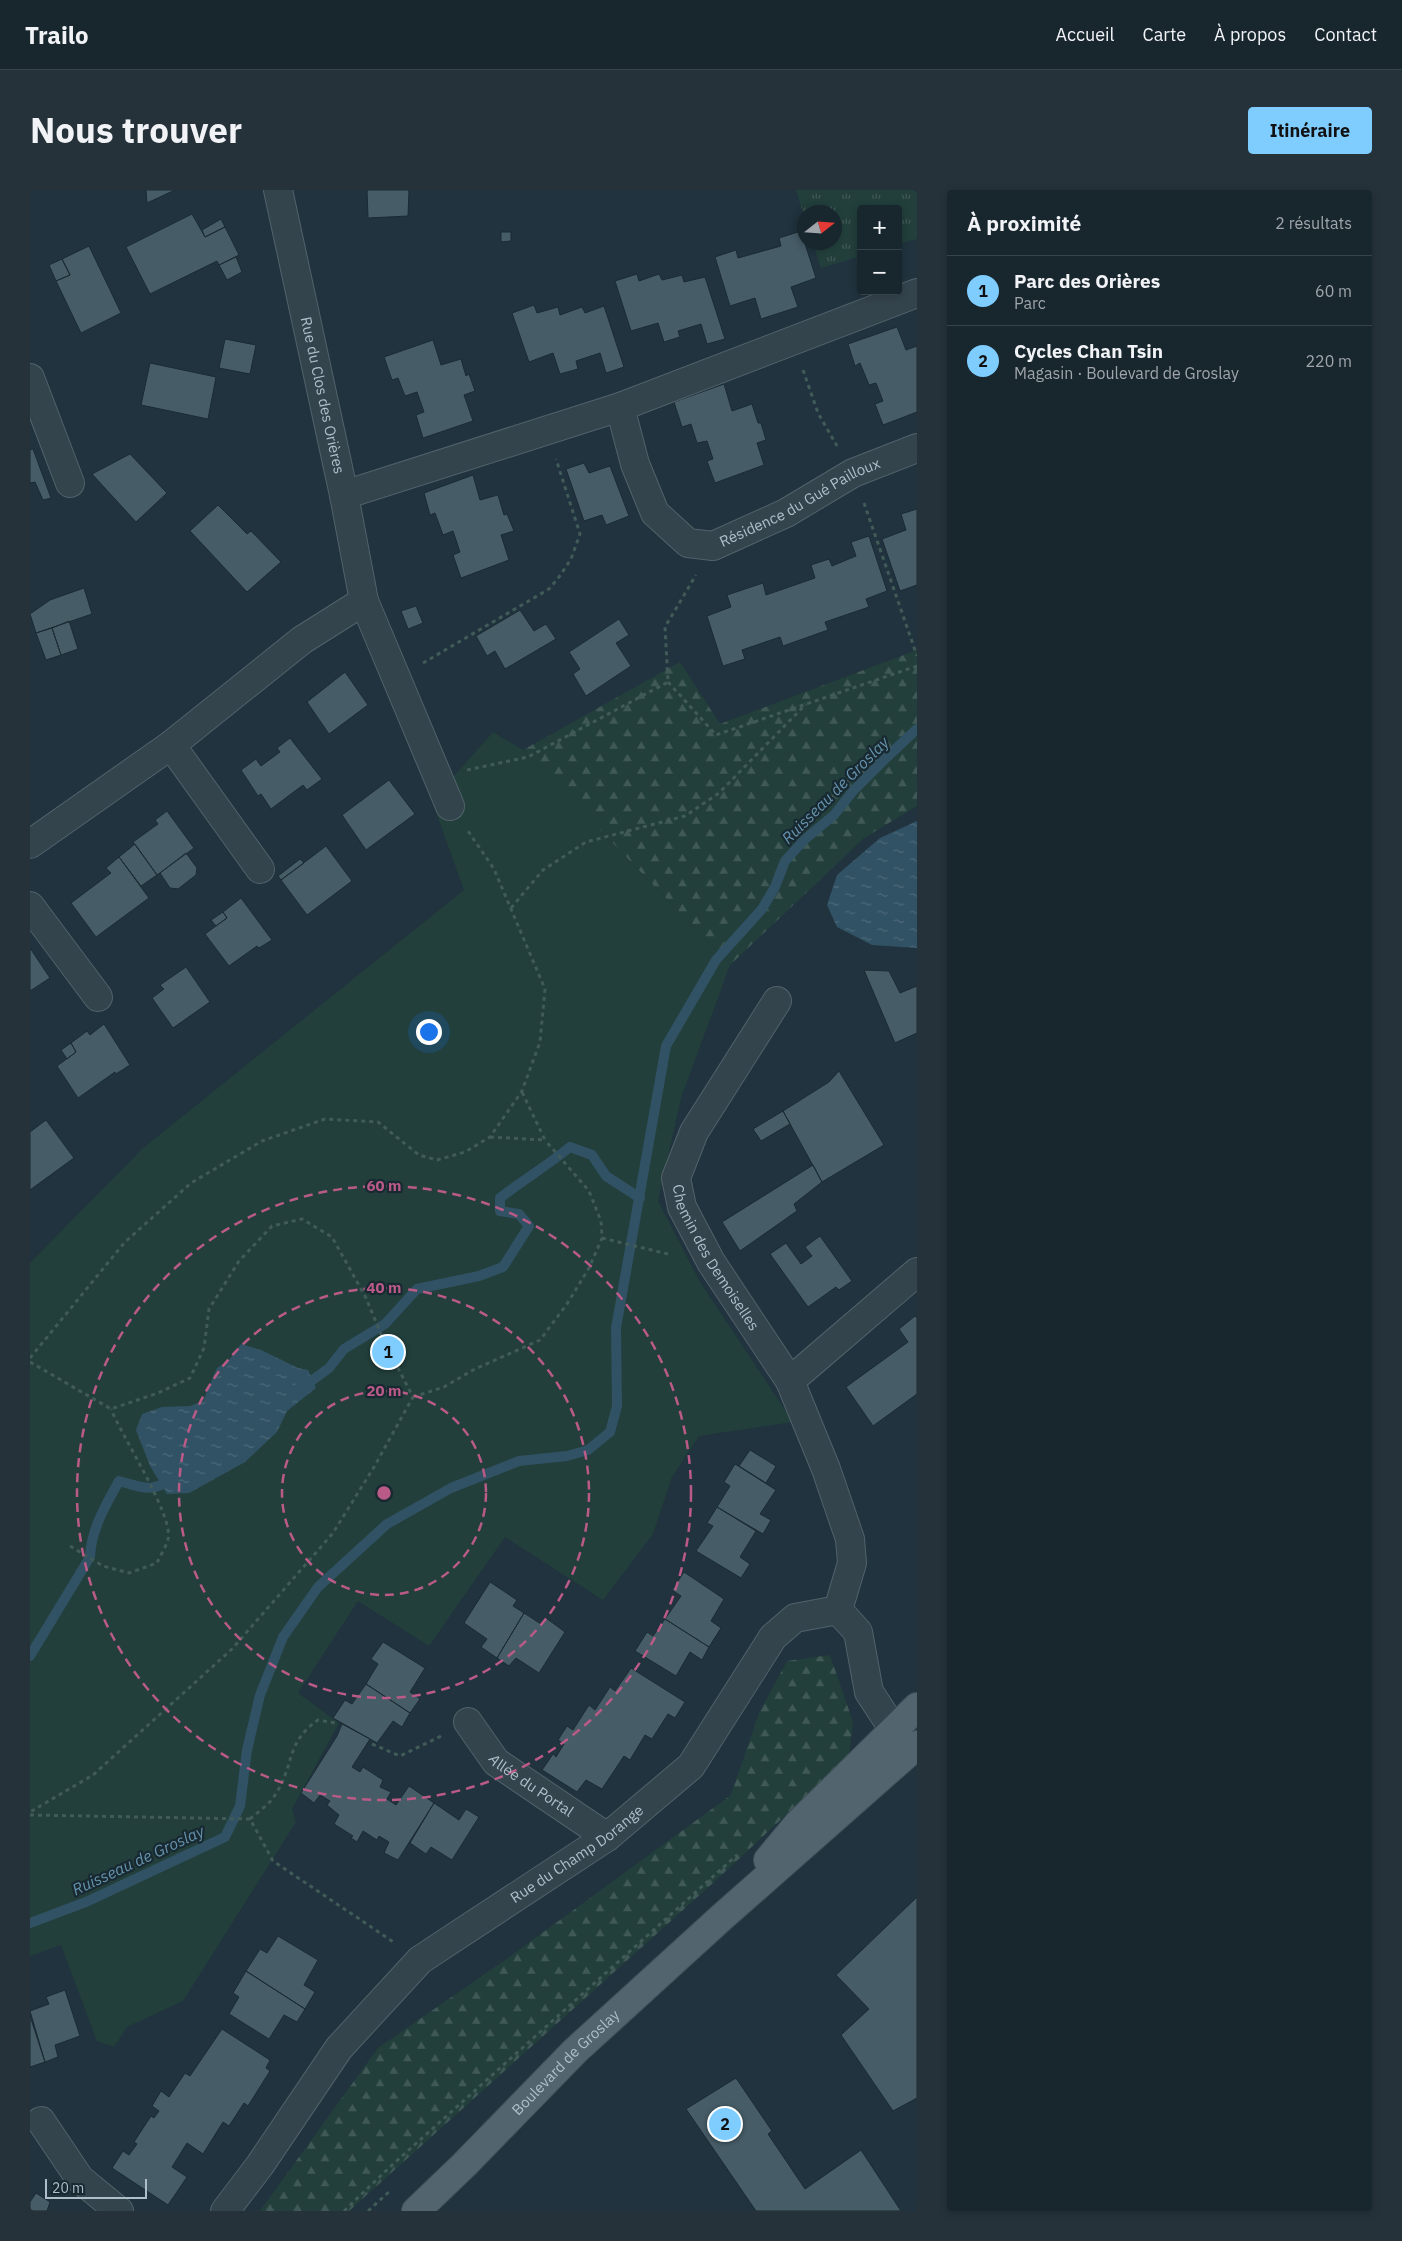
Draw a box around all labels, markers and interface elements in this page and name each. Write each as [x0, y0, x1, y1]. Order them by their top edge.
text: Trailo [25, 19, 89, 51]
text: Accueil [1055, 23, 1114, 46]
text: Carte [1142, 23, 1186, 46]
text: À propos [1214, 23, 1286, 46]
text: Contact [1314, 23, 1377, 46]
text: Nous trouver [30, 107, 242, 153]
button: Itinéraire [1248, 107, 1372, 154]
north arrow [797, 205, 842, 250]
map controls [857, 205, 902, 295]
button: + [857, 205, 902, 250]
text: À proximité [967, 209, 1081, 237]
text: 2 résultats [1275, 213, 1352, 233]
button: − [857, 250, 902, 295]
text: Parc des Orières [1014, 269, 1160, 293]
text: 1 [978, 281, 988, 301]
text: 60 m [1315, 281, 1352, 301]
text: Parc [1014, 293, 1046, 313]
street label: Rue du Clos des Orières [297, 315, 349, 476]
text: Cycles Chan Tsin [1014, 339, 1163, 363]
text: 2 [978, 351, 988, 371]
text: 220 m [1305, 351, 1352, 371]
text: Magasin · Boulevard de Groslay [1014, 363, 1239, 383]
street label: Résidence du Gué Pailloux [716, 453, 883, 551]
water label: Ruisseau de Groslay [777, 731, 894, 848]
your location [416, 1019, 442, 1045]
text: 60 m [367, 1176, 401, 1195]
street label: Chemin des Demoiselles [669, 1182, 764, 1334]
text: 40 m [367, 1278, 401, 1297]
pin: 1 [372, 1333, 404, 1371]
text: 20 m [367, 1381, 401, 1400]
centre of rings [375, 1484, 393, 1502]
street label: Allée du Portal [485, 1750, 577, 1821]
street label: Rue du Champ Dorange [507, 1800, 647, 1907]
water label: Ruisseau de Groslay [69, 1820, 208, 1899]
street label: Boulevard de Groslay [508, 2005, 624, 2119]
pin: 2 [709, 2105, 741, 2143]
scale bar [45, 2176, 148, 2199]
text: 20 m [52, 2179, 84, 2197]

